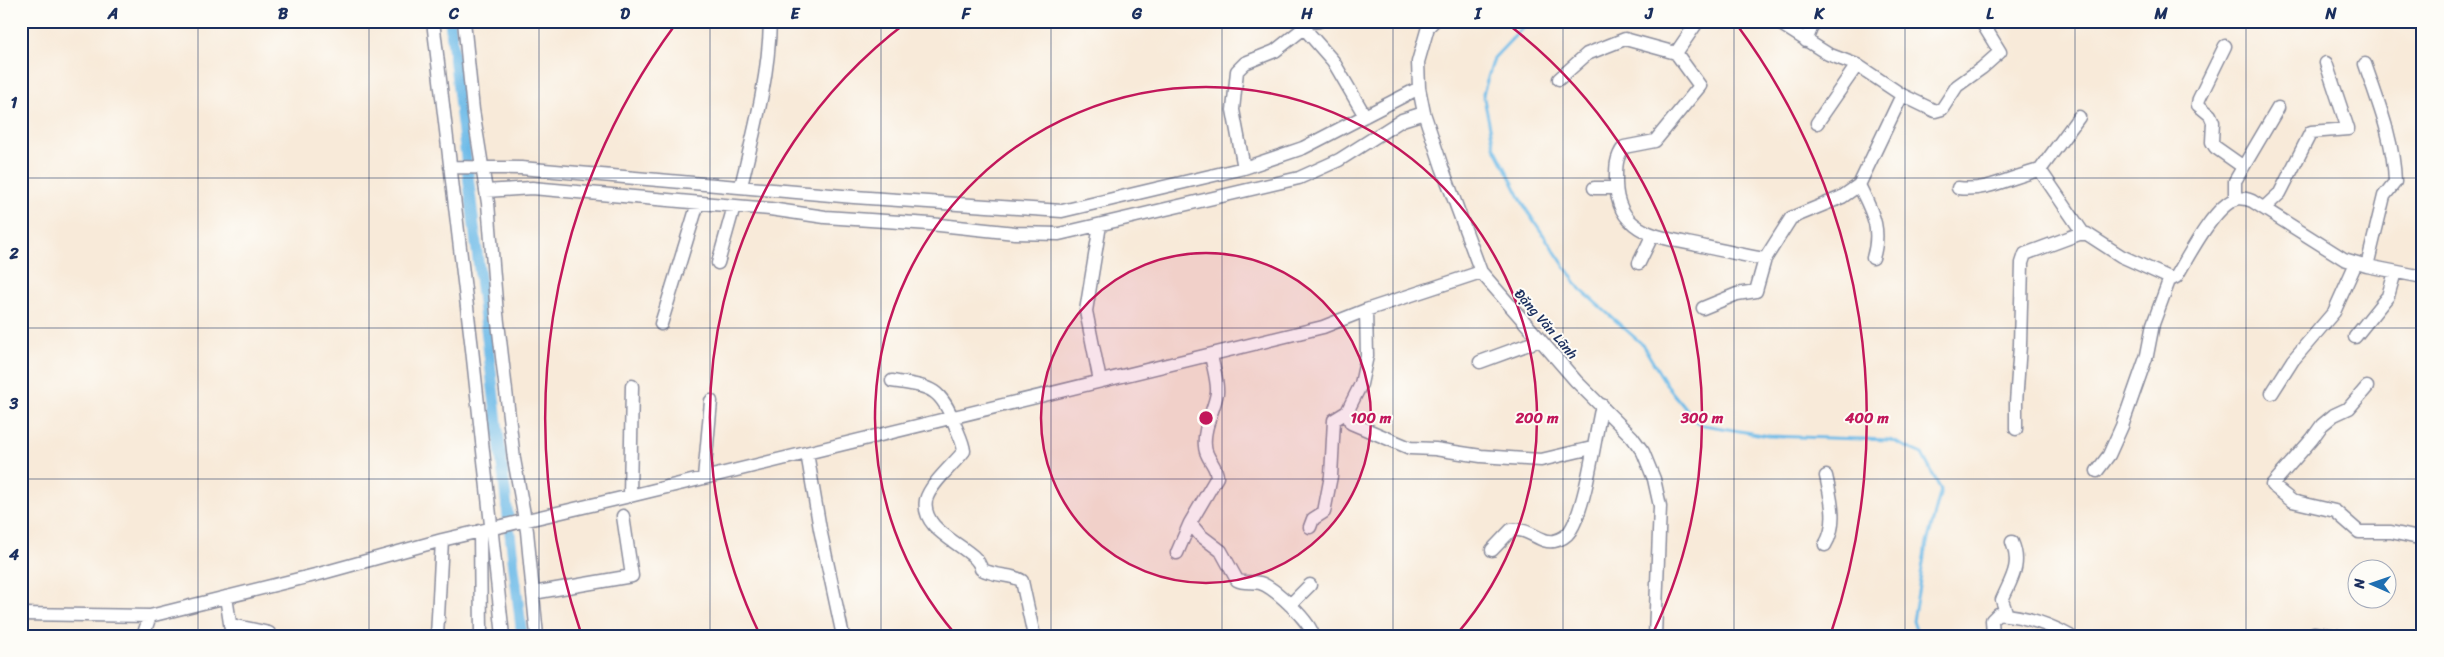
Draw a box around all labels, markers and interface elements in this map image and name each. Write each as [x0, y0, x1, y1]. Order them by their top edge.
text: A [107, 0, 118, 28]
text: B [278, 0, 289, 28]
text: C [448, 0, 460, 28]
text: D [620, 0, 630, 28]
text: E [791, 0, 801, 28]
text: F [961, 0, 972, 28]
text: G [1131, 0, 1143, 28]
text: H [1300, 0, 1313, 28]
text: I [1474, 0, 1483, 28]
text: J [1644, 0, 1654, 28]
text: K [1813, 0, 1825, 28]
text: L [1986, 0, 1994, 28]
text: M [2153, 0, 2168, 28]
text: N [2324, 0, 2337, 28]
text: 1 [11, 88, 18, 117]
text: 2 [8, 239, 19, 268]
street label: Đặng Văn Lãnh [1508, 283, 1584, 365]
text: 3 [9, 389, 19, 418]
text: 100 m [1351, 405, 1392, 431]
text: 200 m [1514, 405, 1559, 431]
text: 300 m [1680, 405, 1724, 431]
text: 400 m [1844, 405, 1889, 431]
centre of rings [1197, 409, 1215, 427]
text: 4 [8, 540, 19, 569]
north arrow [2346, 560, 2396, 610]
text: N [2347, 578, 2372, 590]

